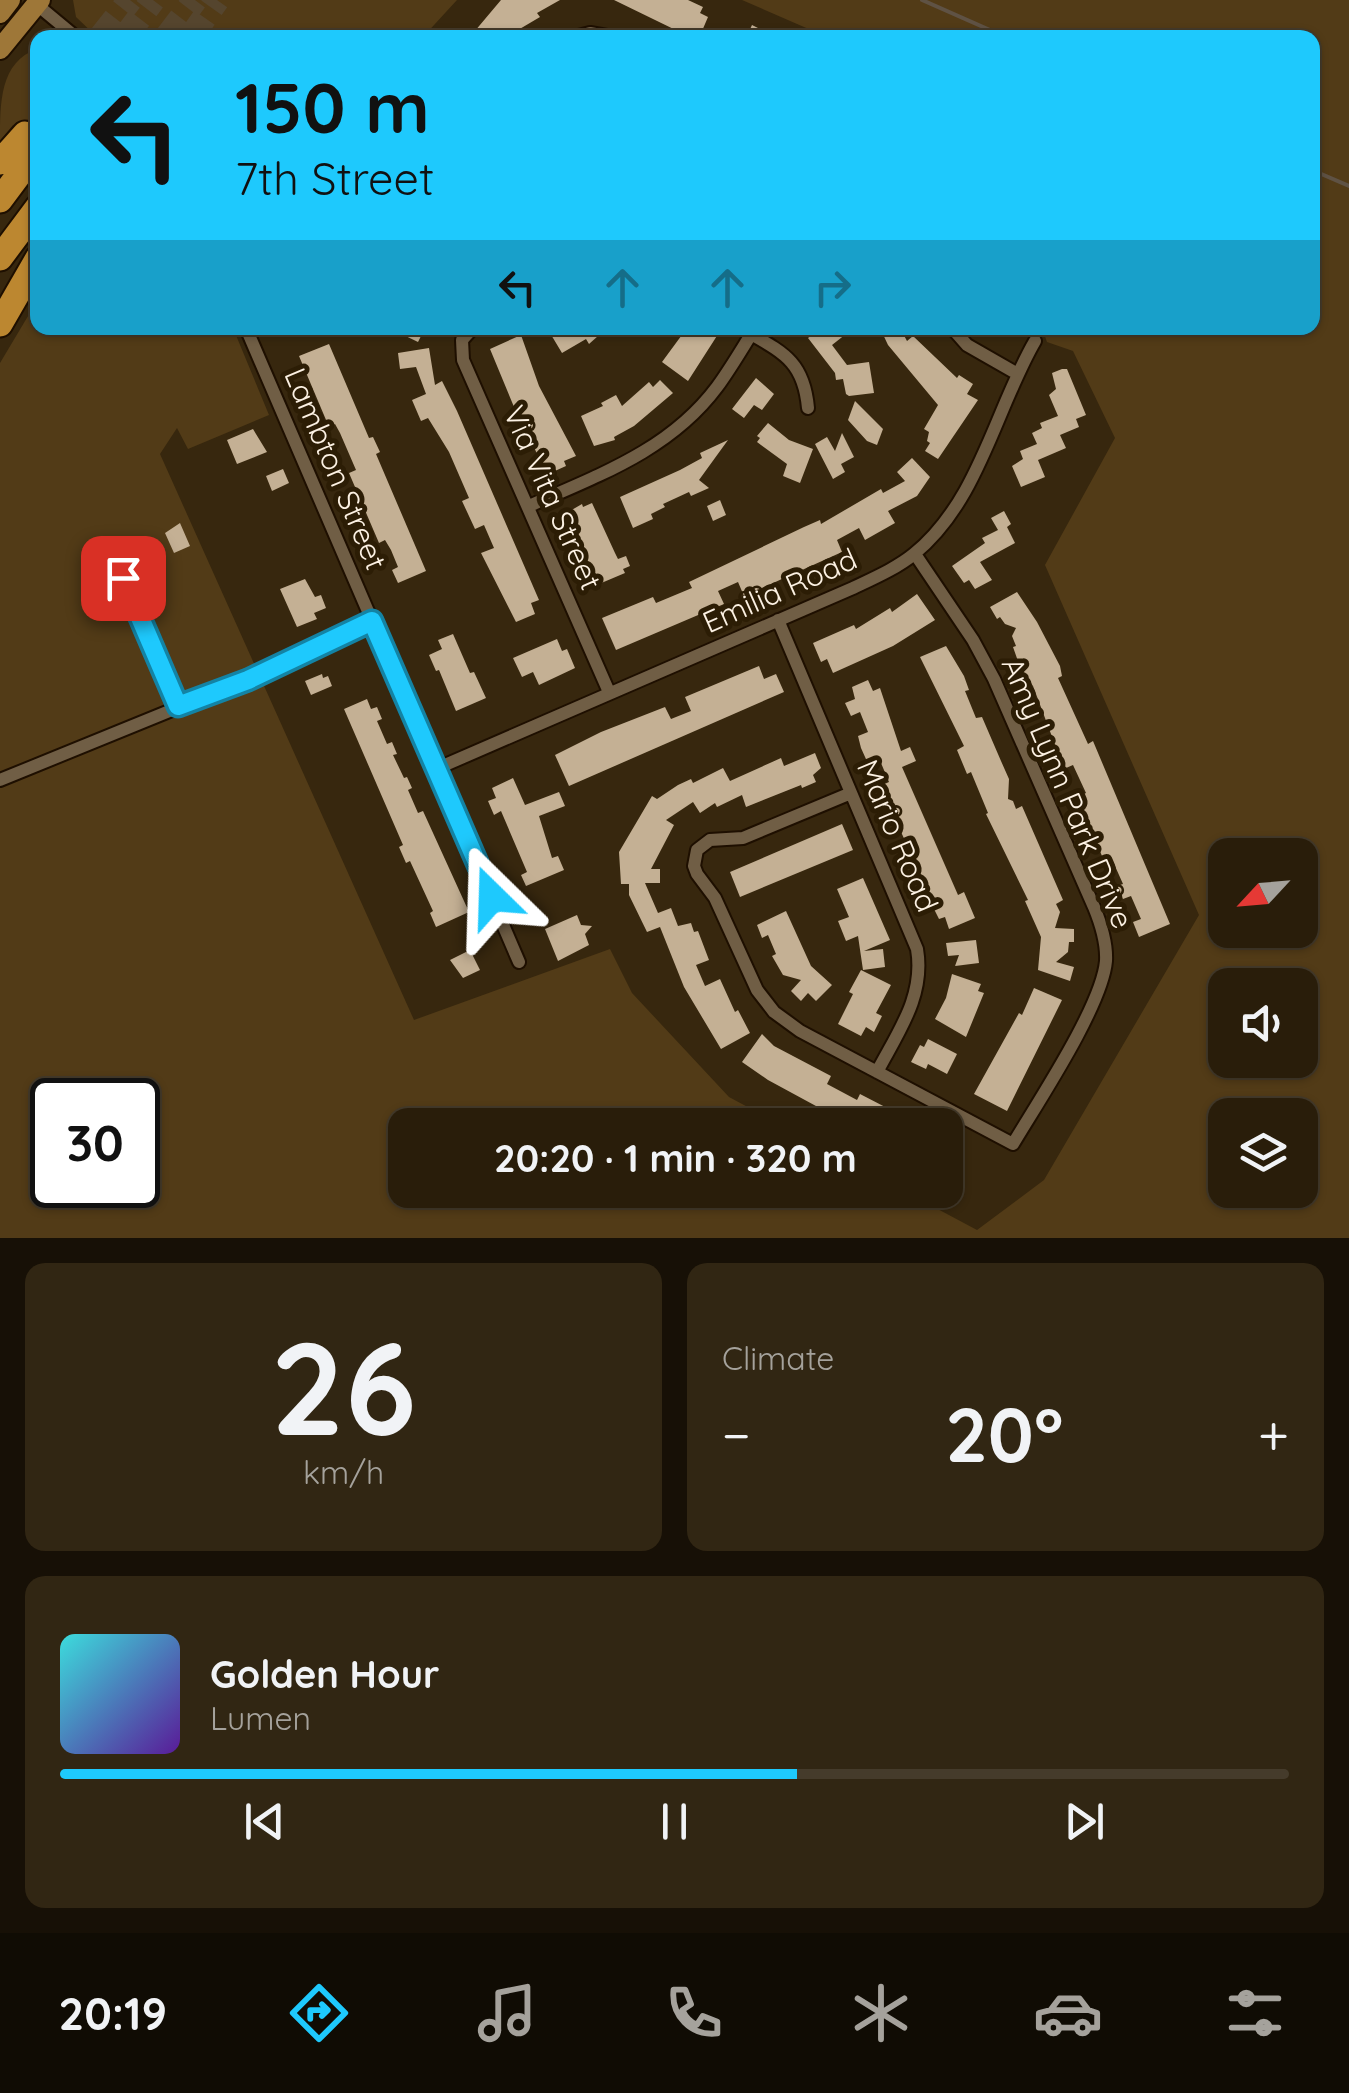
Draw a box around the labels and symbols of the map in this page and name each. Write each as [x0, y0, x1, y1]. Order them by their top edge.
street label: Lambton Street [276, 362, 395, 575]
street label: Via Vita Street [495, 400, 610, 596]
pin [81, 536, 166, 621]
street label: Emilia Road [697, 539, 863, 641]
street label: Amy Lynn Park Drive [994, 651, 1142, 934]
street label: Mario Road [849, 754, 947, 917]
north arrow [1208, 838, 1318, 948]
position arrow [440, 845, 544, 949]
speed limit sign: 30 [30, 1078, 160, 1208]

